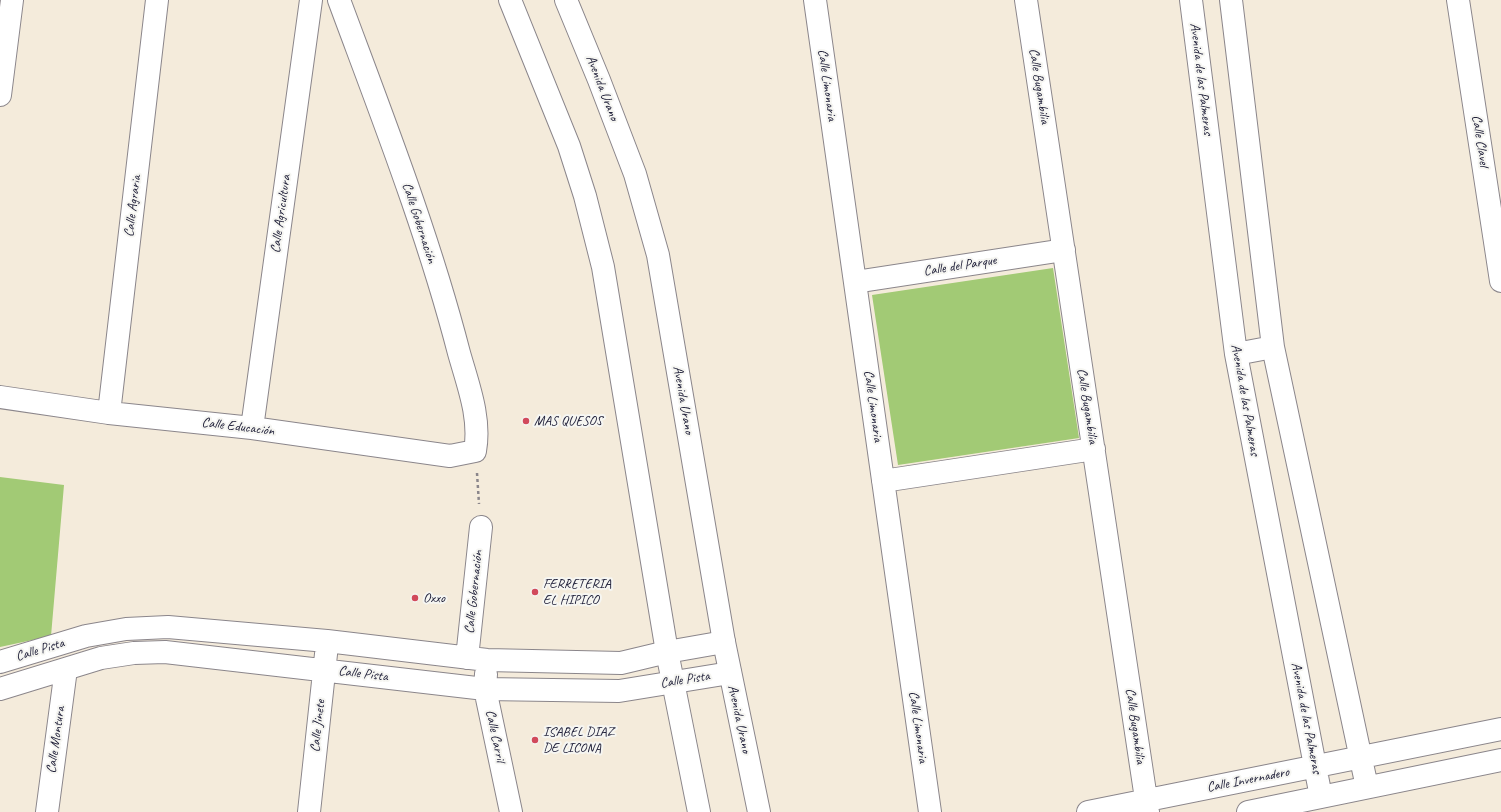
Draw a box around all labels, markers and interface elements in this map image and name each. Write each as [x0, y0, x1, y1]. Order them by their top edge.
street label: Avenida de las Palmeras [1186, 22, 1216, 136]
street label: Calle Bugambilia [1025, 47, 1053, 125]
street label: Calle Limonaria [814, 48, 840, 122]
street label: Avenida Urano [582, 53, 622, 123]
street label: Calle Clavel [1468, 114, 1492, 168]
street label: Calle Agraria [121, 174, 145, 238]
street label: Calle Agricultura [267, 174, 295, 254]
street label: Calle Gobernación [398, 181, 440, 265]
street label: Calle del Parque [922, 252, 998, 280]
street label: Avenida de las Palmeras [1227, 343, 1263, 457]
street label: Avenida Urano [669, 365, 697, 435]
street label: Calle Bugambilia [1073, 367, 1101, 445]
street label: Calle Limonaria [860, 369, 886, 443]
place label: MAS QUESOS [534, 413, 602, 429]
street label: Calle Educación [201, 414, 275, 440]
marker: MAS QUESOS [521, 416, 531, 426]
street label: Calle Gobernación [461, 549, 487, 635]
place label: FERRETERIA EL HIPICO [543, 576, 611, 608]
marker: FERRETERIA EL HIPICO [530, 587, 540, 597]
place label: Oxxo [423, 590, 445, 606]
marker: Oxxo [410, 593, 420, 603]
street label: Calle Pista [14, 635, 66, 665]
street label: Avenida de las Palmeras [1287, 661, 1325, 775]
street label: Calle Pista [337, 663, 389, 685]
street label: Calle Pista [659, 668, 711, 692]
street label: Avenida Urano [724, 684, 754, 754]
street label: Calle Bugambilia [1121, 687, 1149, 765]
street label: Calle Limonaria [905, 690, 931, 764]
street label: Calle Jinete [307, 699, 329, 753]
street label: Calle Montura [43, 706, 69, 774]
street label: Calle Carril [481, 708, 509, 764]
place label: ISABEL DIAZ DE LICONA [543, 724, 614, 756]
marker: ISABEL DIAZ DE LICONA [530, 735, 540, 745]
street label: Calle Invernadero [1205, 764, 1291, 796]

